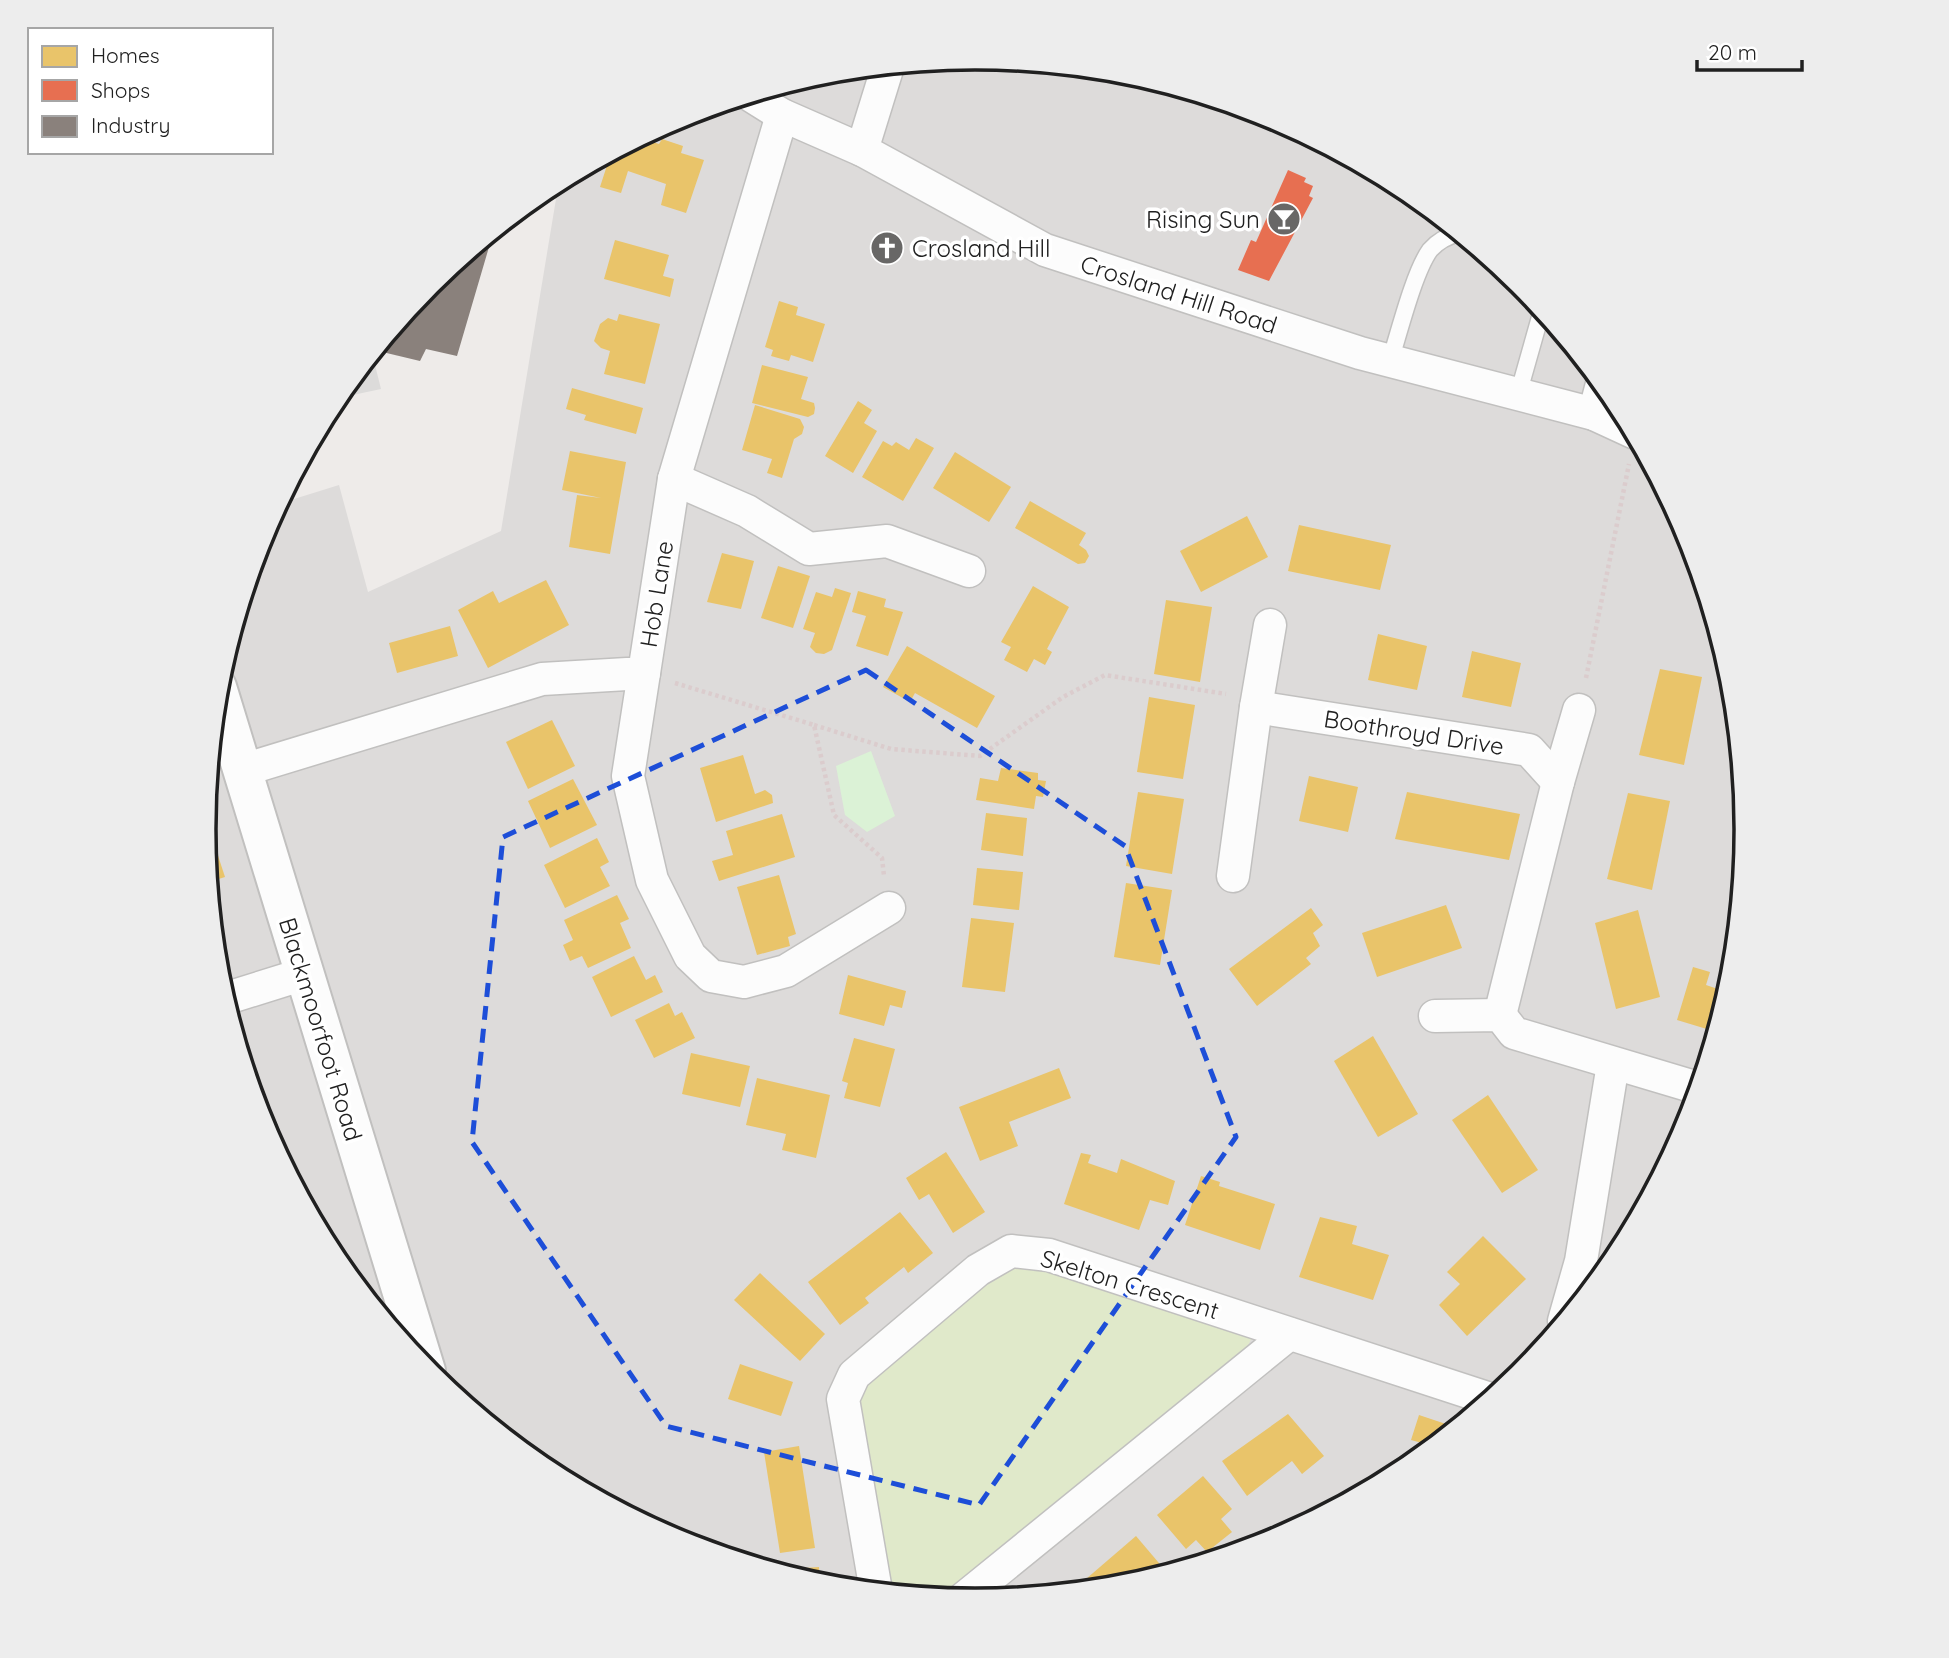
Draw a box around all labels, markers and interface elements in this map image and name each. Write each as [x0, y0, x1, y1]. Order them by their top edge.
legend [28, 28, 273, 154]
scale bar [1697, 28, 1802, 72]
text: 20 m [1708, 39, 1757, 65]
text: Homes [91, 42, 160, 68]
text: Shops [91, 77, 150, 103]
text: Industry [91, 112, 170, 138]
bar icon: Rising Sun [1265, 200, 1303, 238]
place label: Rising Sun [1146, 204, 1260, 234]
church icon: Crosland Hill [868, 229, 906, 267]
place label: Crosland Hill [912, 233, 1051, 263]
street label: Crosland Hill Road [1077, 248, 1281, 340]
street label: Hob Lane [633, 539, 679, 649]
street label: Boothroyd Drive [1322, 703, 1506, 761]
street label: Blackmoorfoot Road [273, 914, 369, 1144]
street label: Skelton Crescent [1037, 1243, 1223, 1325]

